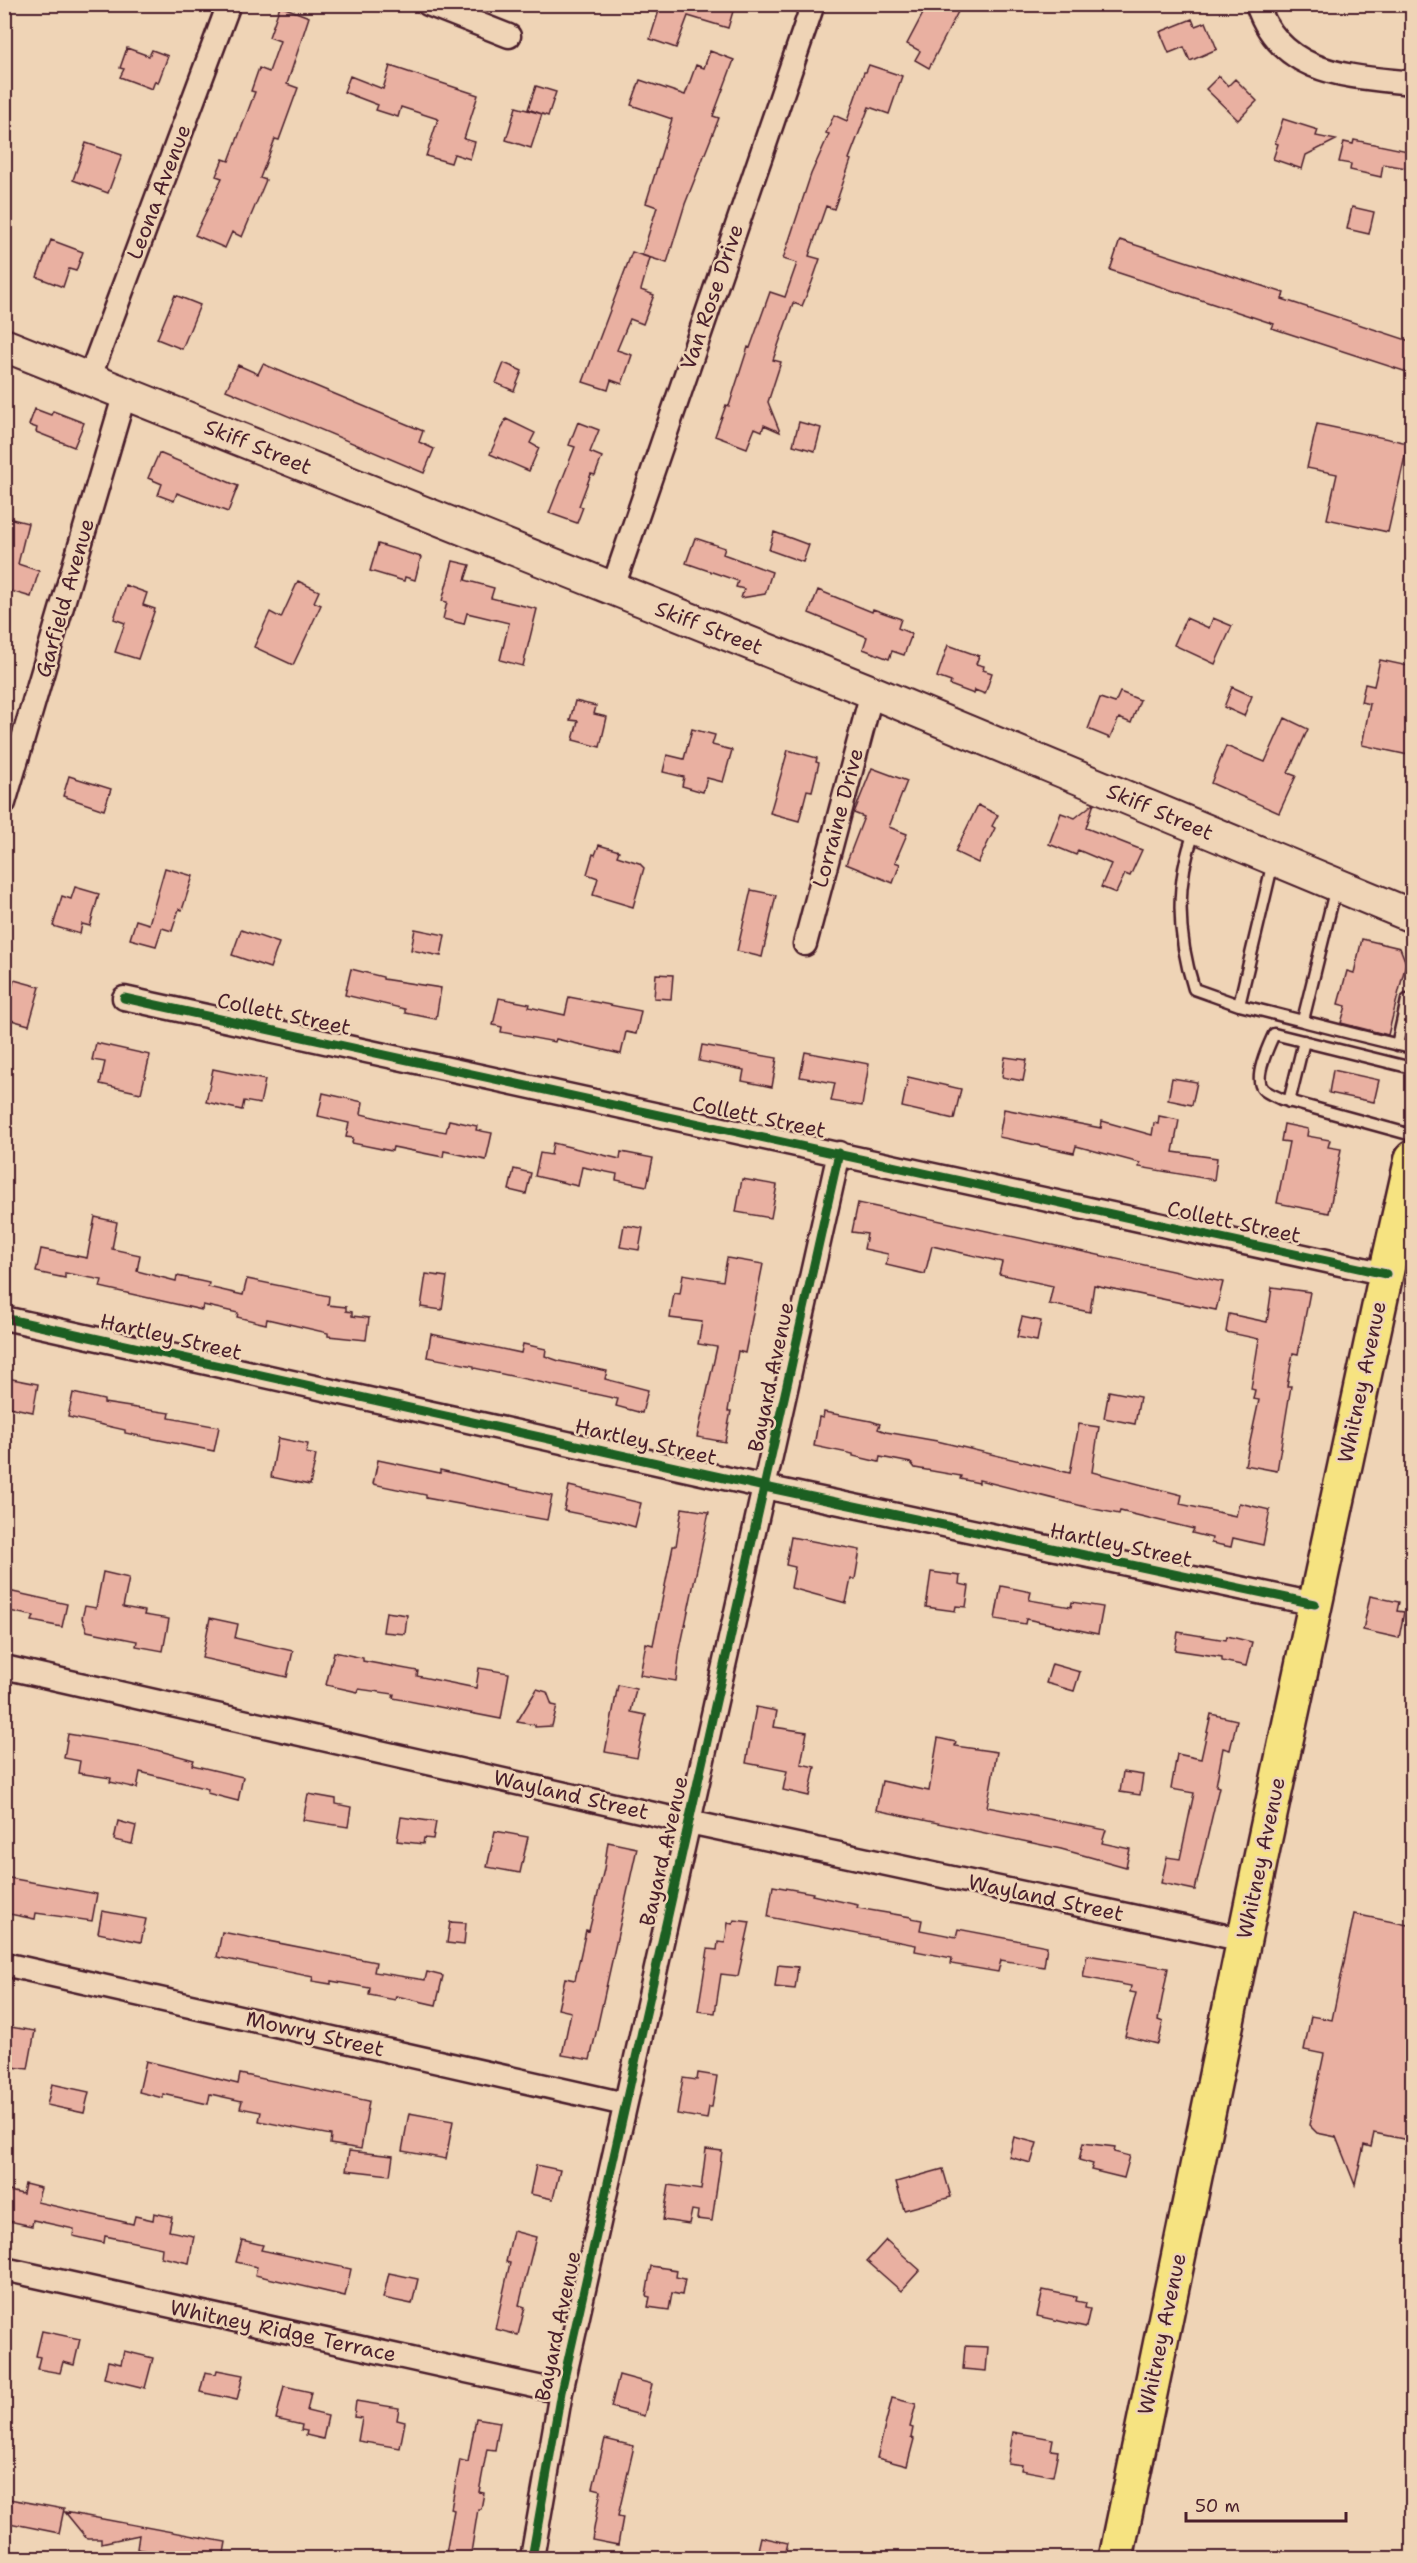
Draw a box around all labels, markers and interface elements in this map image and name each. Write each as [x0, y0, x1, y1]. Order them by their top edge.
street label: Leona Avenue [120, 120, 198, 264]
street label: Van Rose Drive [674, 220, 750, 374]
street label: Skiff Street [200, 413, 316, 481]
street label: Garfield Avenue [29, 515, 101, 681]
street label: Skiff Street [651, 595, 767, 661]
street label: Lorraine Drive [806, 745, 870, 891]
street label: Skiff Street [1102, 777, 1218, 847]
street label: Collett Street [215, 986, 353, 1042]
street label: Collett Street [690, 1089, 828, 1145]
street label: Collett Street [1165, 1194, 1303, 1250]
street label: Whitney Avenue [1331, 1298, 1393, 1466]
street label: Bayard Avenue [741, 1299, 801, 1455]
street label: Hartley Street [97, 1307, 245, 1367]
street label: Hartley Street [572, 1412, 720, 1472]
street label: Hartley Street [1047, 1516, 1195, 1574]
street label: Wayland Street [491, 1764, 651, 1826]
street label: Bayard Avenue [633, 1773, 695, 1929]
street label: Whitney Avenue [1230, 1774, 1292, 1942]
street label: Wayland Street [966, 1868, 1126, 1928]
street label: Mowry Street [243, 2004, 387, 2064]
street label: Bayard Avenue [528, 2248, 588, 2404]
street label: Whitney Avenue [1131, 2250, 1193, 2418]
street label: Whitney Ridge Terrace [167, 2293, 399, 2369]
scale bar [1186, 2485, 1346, 2523]
text: 50 m [1195, 2494, 1240, 2518]

